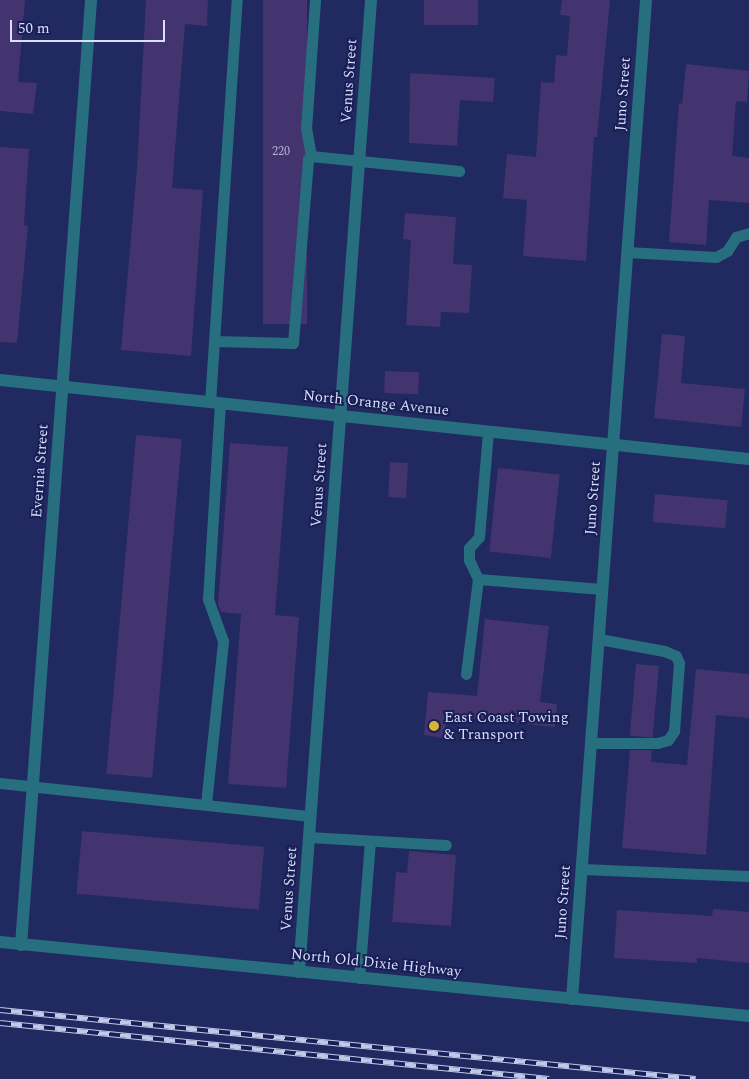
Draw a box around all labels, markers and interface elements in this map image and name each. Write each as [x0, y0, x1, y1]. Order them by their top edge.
scale bar [12, 10, 168, 42]
text: 50 m [18, 17, 50, 40]
street label: Venus Street [337, 38, 361, 124]
street label: Juno Street [611, 56, 635, 132]
house number: 220 [272, 145, 290, 159]
street label: North Orange Avenue [302, 386, 450, 420]
street label: Evernia Street [28, 423, 52, 519]
street label: Venus Street [307, 442, 331, 528]
street label: Juno Street [581, 460, 605, 536]
place label: East Coast Towing & Transport [444, 708, 569, 743]
marker: East Coast Towing & Transport [428, 720, 440, 732]
street label: Venus Street [277, 846, 301, 932]
street label: Juno Street [551, 864, 575, 940]
street label: North Old Dixie Highway [290, 945, 462, 981]

